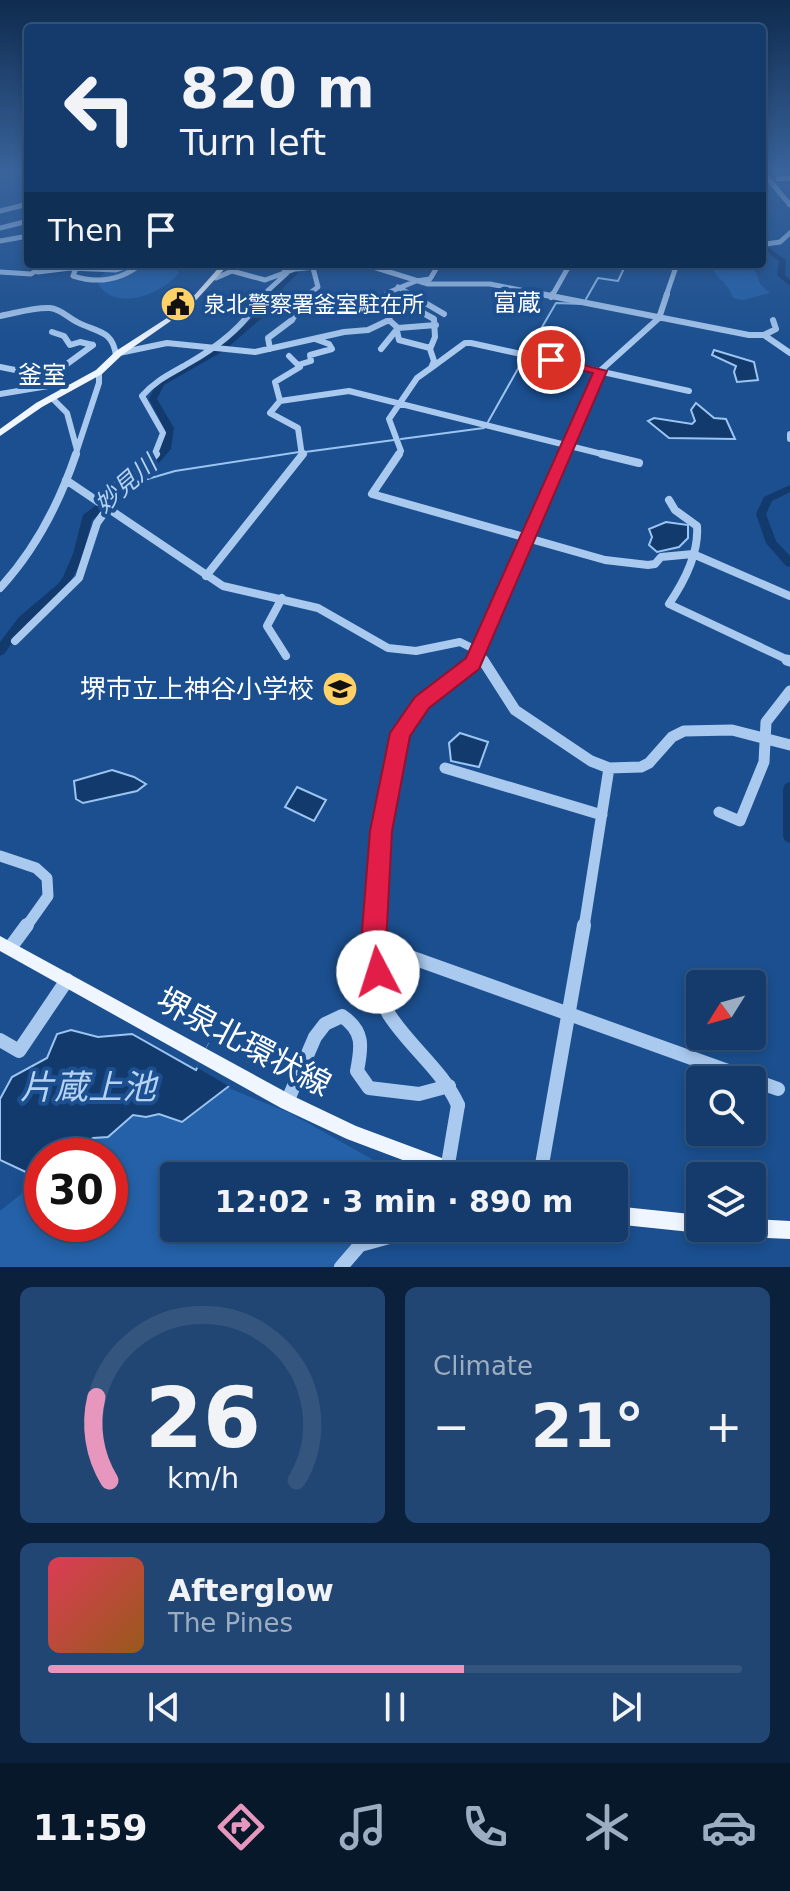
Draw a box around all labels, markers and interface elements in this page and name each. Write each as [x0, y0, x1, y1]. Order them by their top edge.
text: 820 m [180, 55, 375, 120]
icon: left [48, 56, 152, 160]
text: Turn left [180, 122, 326, 163]
icon: arrive [139, 208, 183, 252]
text: Then [48, 213, 123, 248]
public building icon: 泉北警察署釜室駐在所 [159, 285, 197, 323]
district label: 富蔵 [493, 289, 541, 317]
place label: 泉北警察署釜室駐在所 [204, 292, 424, 317]
pin [517, 326, 585, 394]
icon: arrive [529, 338, 573, 382]
district label: 釜室 [18, 361, 66, 389]
water label: 妙見川 [90, 448, 165, 518]
school or university icon: 堺市立上神谷小学校 [321, 670, 359, 708]
place label: 堺市立上神谷小学校 [80, 674, 314, 704]
position arrow [336, 930, 420, 1014]
north arrow [686, 970, 766, 1050]
map controls [686, 970, 766, 1242]
street label: 堺泉北環状線 [150, 980, 338, 1104]
button: search [686, 1066, 766, 1146]
water label: 片蔵上池 [20, 1067, 159, 1107]
speed limit sign: 30 [24, 1138, 128, 1242]
button: layers [686, 1162, 766, 1242]
text: 12:02 · 3 min · 890 m [215, 1184, 573, 1219]
text: Climate [433, 1351, 533, 1381]
text: 26 [145, 1370, 260, 1467]
text: 21° [531, 1391, 644, 1461]
text: − [433, 1401, 470, 1452]
text: + [705, 1401, 742, 1452]
text: km/h [166, 1461, 239, 1495]
text: Afterglow [168, 1573, 334, 1608]
text: The Pines [168, 1608, 293, 1638]
icon: previous [142, 1685, 186, 1729]
icon: pause [373, 1685, 417, 1729]
icon: next [604, 1685, 648, 1729]
icon: directions [213, 1799, 269, 1855]
icon: music [335, 1799, 391, 1855]
icon: phone [457, 1799, 513, 1855]
icon: climate [579, 1799, 635, 1855]
icon: car [701, 1799, 757, 1855]
text: 11:59 [33, 1807, 148, 1848]

